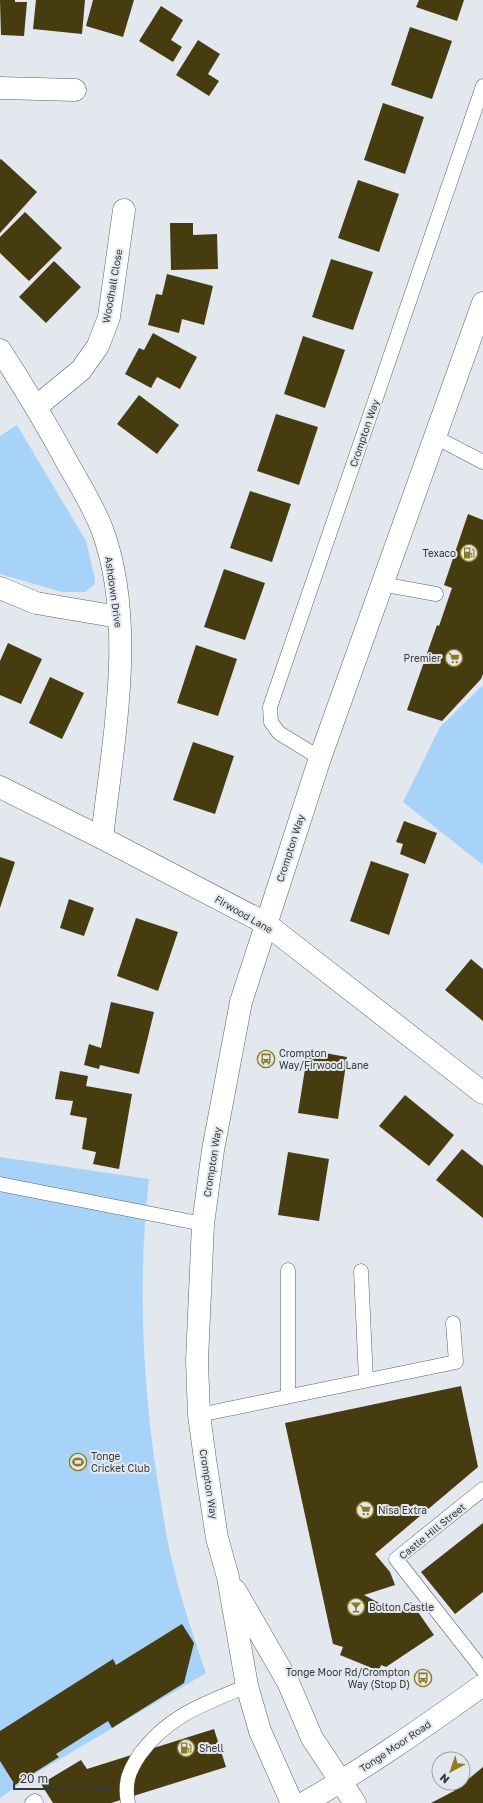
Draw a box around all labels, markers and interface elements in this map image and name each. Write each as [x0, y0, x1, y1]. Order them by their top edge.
street label: Woodhall Close [100, 248, 124, 324]
street label: Crompton Way [347, 397, 381, 468]
fuel station icon: Texaco [459, 543, 479, 563]
place label: Texaco [423, 547, 456, 559]
street label: Ashdown Drive [103, 556, 125, 629]
supermarket icon: Premier [444, 648, 464, 668]
place label: Premier [404, 652, 441, 664]
street label: Crompton Way [273, 812, 307, 883]
street label: Firwood Lane [213, 893, 275, 935]
place label: Crompton Way/Firwood Lane [279, 1047, 369, 1071]
bus stop icon: Crompton Way/Firwood Lane [256, 1049, 276, 1069]
street label: Crompton Way [201, 1126, 224, 1198]
street label: Crompton Way [198, 1448, 221, 1520]
place label: Tonge Cricket Club [91, 1450, 150, 1474]
sports icon: Tonge Cricket Club [68, 1452, 88, 1472]
supermarket icon: Nisa Extra [355, 1500, 375, 1520]
street label: Castle Hill Street [396, 1501, 468, 1561]
place label: Nisa Extra [378, 1504, 427, 1516]
bar icon: Bolton Castle [346, 1597, 366, 1617]
place label: Bolton Castle [369, 1601, 434, 1613]
place label: Tonge Moor Rd/Crompton Way (Stop D) [286, 1666, 410, 1690]
bus stop icon: Tonge Moor Rd/Crompton Way (Stop D) [413, 1668, 433, 1688]
street label: Tonge Moor Road [357, 1718, 433, 1774]
fuel station icon: Shell [176, 1738, 196, 1758]
place label: Shell [199, 1742, 224, 1754]
north arrow [431, 1751, 471, 1791]
scale bar [14, 1765, 110, 1791]
text: 20 m [20, 1771, 48, 1786]
text: N [437, 1771, 452, 1787]

